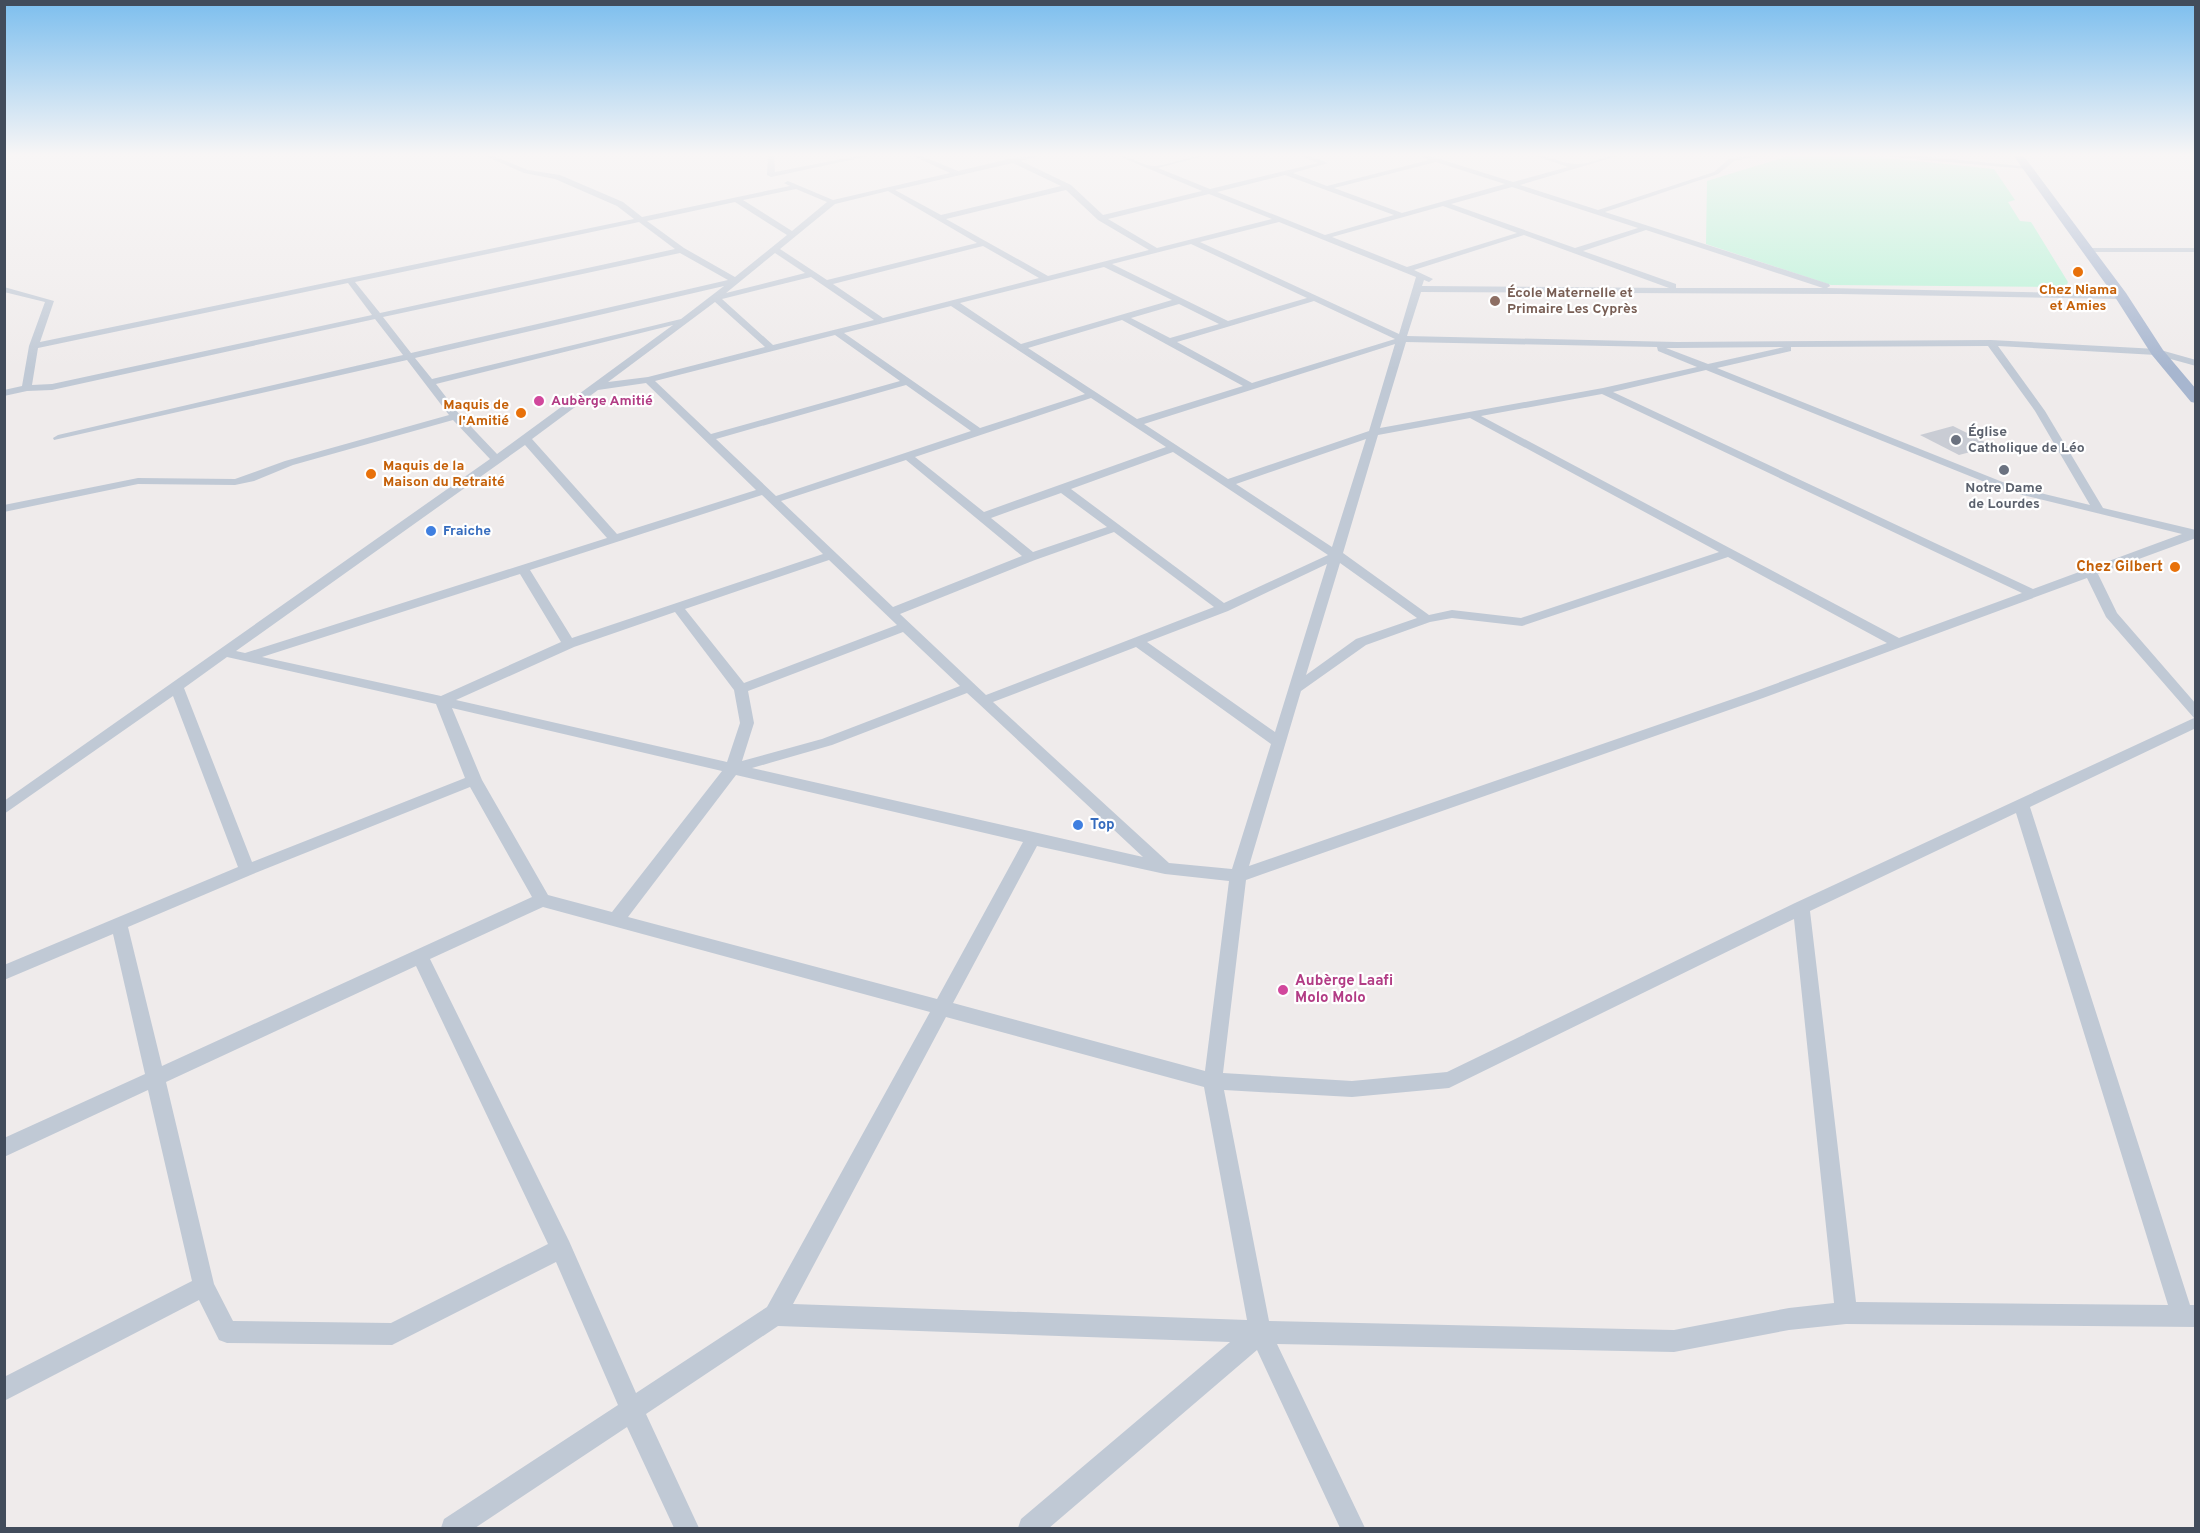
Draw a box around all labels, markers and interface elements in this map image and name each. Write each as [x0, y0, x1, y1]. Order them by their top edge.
marker: Chez Niama et Amies [2071, 265, 2085, 279]
place label: Chez Niama et Amies [2039, 282, 2117, 315]
place label: École Maternelle et Primaire Les Cyprès [1507, 284, 1638, 318]
marker: École Maternelle et Primaire Les Cyprès [1488, 294, 1502, 308]
place label: Aubèrge Amitié [551, 393, 653, 410]
marker: Aubèrge Amitié [532, 394, 546, 408]
place label: Maquis de l'Amitié [443, 397, 509, 430]
marker: Maquis de l'Amitié [514, 406, 528, 420]
place label: Église Catholique de Léo [1968, 423, 2085, 457]
marker: Église Catholique de Léo [1949, 433, 1963, 447]
place label: Maquis de la Maison du Retraité [383, 458, 505, 491]
marker: Notre Dame de Lourdes [1997, 463, 2011, 477]
marker: Maquis de la Maison du Retraité [364, 467, 378, 481]
place label: Notre Dame de Lourdes [1965, 480, 2043, 513]
place label: Fraiche [443, 523, 491, 540]
marker: Fraiche [424, 524, 438, 538]
place label: Chez Gilbert [2076, 558, 2163, 577]
marker: Chez Gilbert [2168, 560, 2182, 574]
place label: Top [1090, 816, 1115, 835]
marker: Top [1071, 818, 1085, 832]
place label: Aubèrge Laafi Molo Molo [1295, 972, 1393, 1008]
marker: Aubèrge Laafi Molo Molo [1276, 983, 1290, 997]

